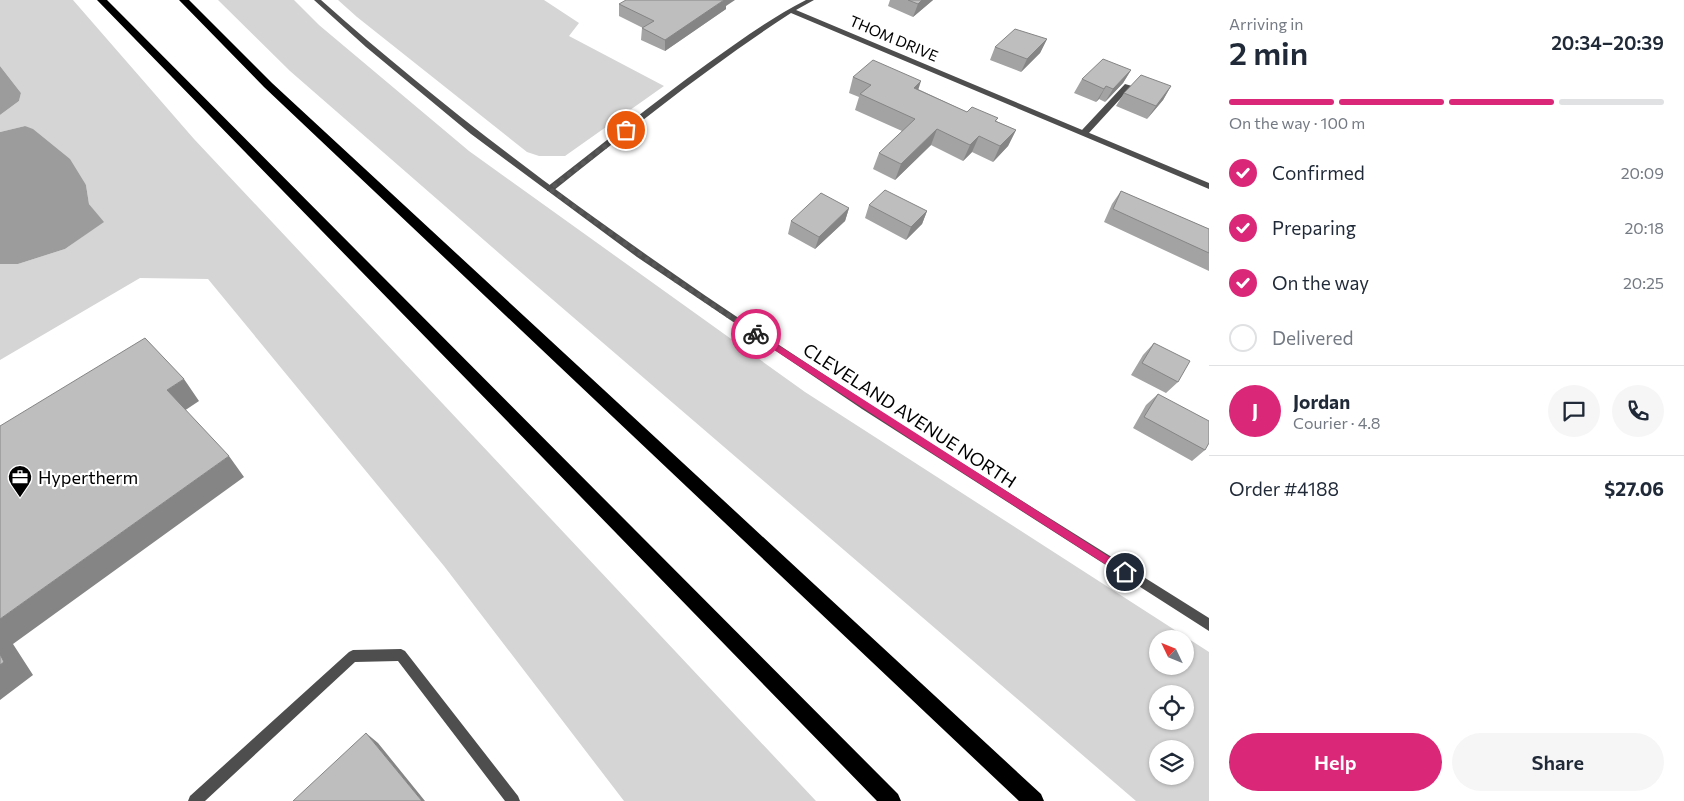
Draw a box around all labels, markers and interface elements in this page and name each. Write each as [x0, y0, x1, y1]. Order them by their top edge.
street label: THOM DRIVE [847, 11, 941, 65]
text: Arriving in [1229, 14, 1303, 33]
text: 20:34–20:39 [1551, 31, 1664, 54]
text: 2 min [1229, 32, 1308, 72]
pin [605, 109, 647, 151]
text: On the way · 100 m [1229, 113, 1365, 132]
icon: bag [612, 116, 640, 144]
icon: check [1229, 159, 1257, 187]
text: Confirmed [1272, 161, 1365, 184]
text: 20:09 [1621, 163, 1664, 182]
icon: check [1229, 214, 1257, 242]
text: Preparing [1272, 216, 1356, 239]
text: 20:18 [1624, 218, 1664, 237]
icon: check [1229, 269, 1257, 297]
text: On the way [1272, 271, 1369, 294]
text: 20:25 [1623, 273, 1664, 292]
courier [731, 309, 781, 359]
icon: bike [742, 320, 770, 348]
text: Delivered [1272, 326, 1353, 349]
street label: CLEVELAND AVENUE NORTH [799, 338, 1021, 492]
button: chat [1548, 385, 1600, 437]
button: phone [1612, 385, 1664, 437]
text: Jordan [1293, 390, 1350, 413]
text: J [1252, 399, 1258, 422]
text: Courier · 4.8 [1293, 413, 1380, 432]
office icon: Hypertherm [7, 464, 33, 498]
place label: Hypertherm [38, 466, 138, 488]
text: Order #4188 [1229, 477, 1339, 500]
text: $27.06 [1604, 477, 1664, 500]
pin [1104, 551, 1146, 593]
icon: home [1111, 558, 1139, 586]
north arrow [1149, 630, 1194, 675]
map controls [1149, 630, 1194, 785]
button: locate [1149, 685, 1194, 730]
button: Help [1229, 733, 1442, 791]
button: Share [1452, 733, 1664, 791]
button: layers [1149, 740, 1194, 785]

